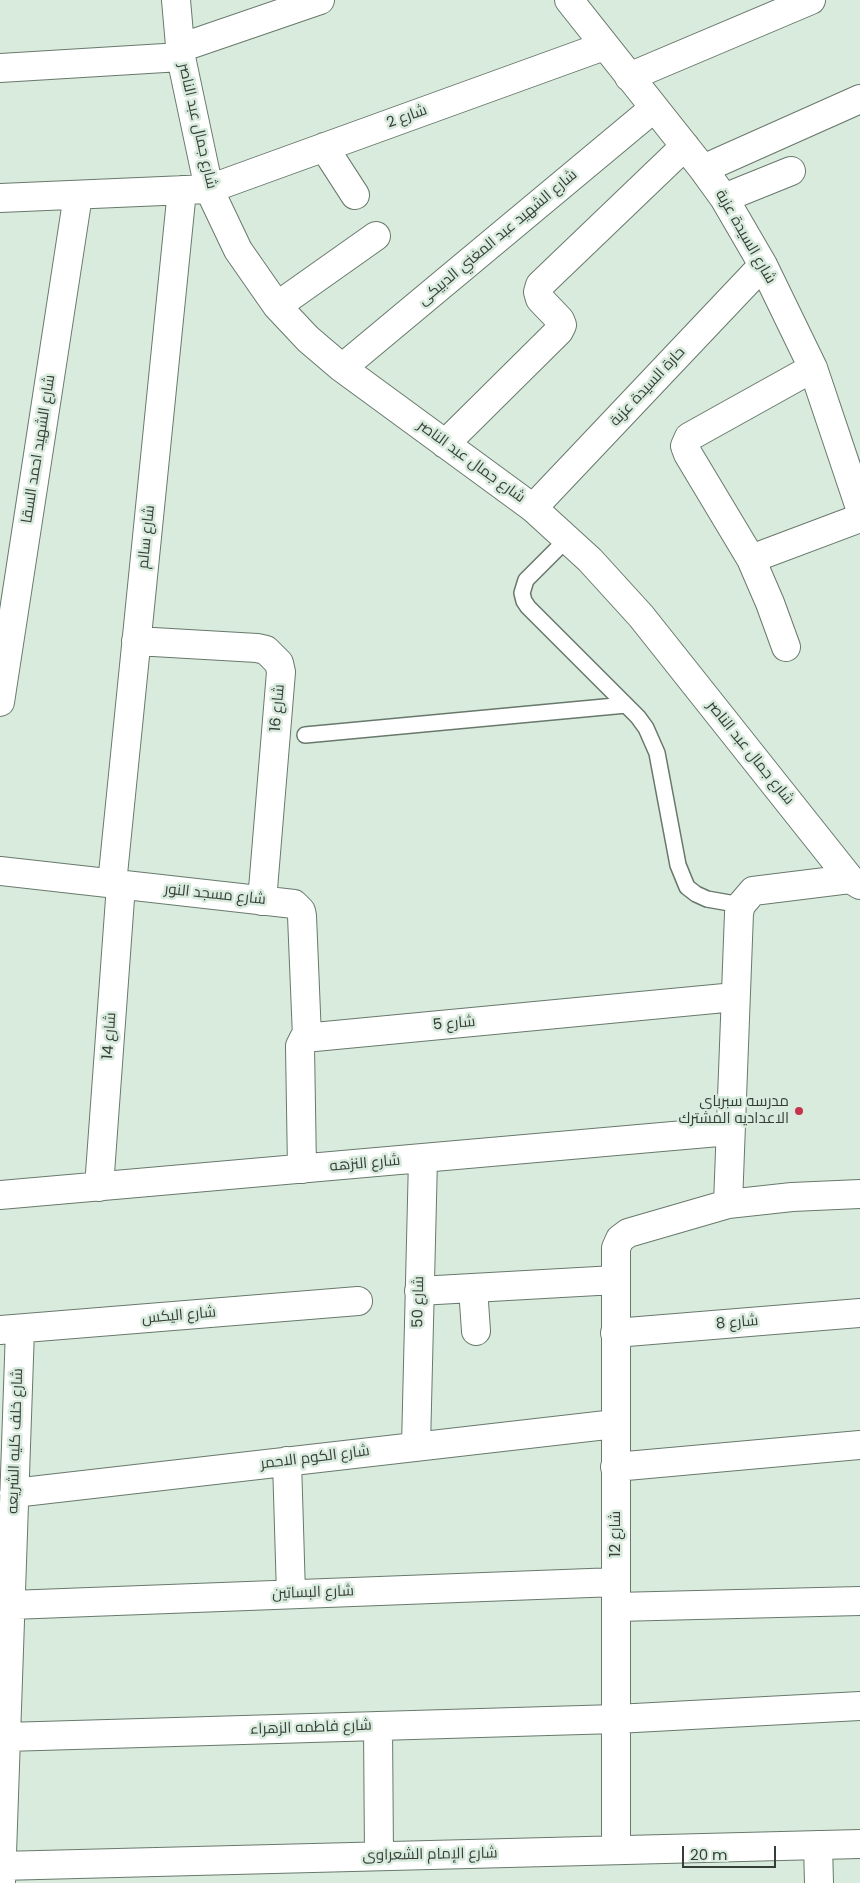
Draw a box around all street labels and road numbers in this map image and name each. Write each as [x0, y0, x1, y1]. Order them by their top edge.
street label: شارع جمال عبد الناصر [174, 61, 220, 191]
street label: شارع 2 [384, 101, 430, 133]
street label: شارع الشهيد عبد المغني الدبيكى [415, 166, 581, 310]
street label: شارع السيدة عزبة [711, 187, 779, 287]
street label: حارة السيدة عزبة [607, 344, 689, 430]
street label: شارع الشهيد احمد السقا [18, 373, 60, 525]
street label: شارع جمال عبد الناصر [414, 417, 528, 507]
street label: شارع سالم [135, 504, 159, 570]
street label: شارع 16 [267, 684, 289, 732]
street label: شارع جمال عبد الناصر [703, 697, 797, 809]
street label: شارع مسجد النور [163, 881, 267, 909]
street label: شارع 14 [99, 1012, 121, 1060]
street label: شارع 5 [432, 1013, 476, 1035]
street label: شارع النزهه [329, 1152, 401, 1176]
street label: شارع 50 [410, 1276, 428, 1328]
street label: شارع اليكس [141, 1304, 217, 1328]
street label: شارع 8 [715, 1312, 759, 1334]
street label: شارع خلف كليه الشريعه [4, 1368, 28, 1514]
street label: شارع الكوم الاحمر [259, 1442, 371, 1474]
street label: شارع 12 [607, 1511, 625, 1557]
street label: شارع البساتين [272, 1583, 354, 1603]
street label: شارع فاطمه الزهراء [250, 1717, 372, 1739]
street label: شارع الإمام الشعراوى [362, 1845, 498, 1865]

